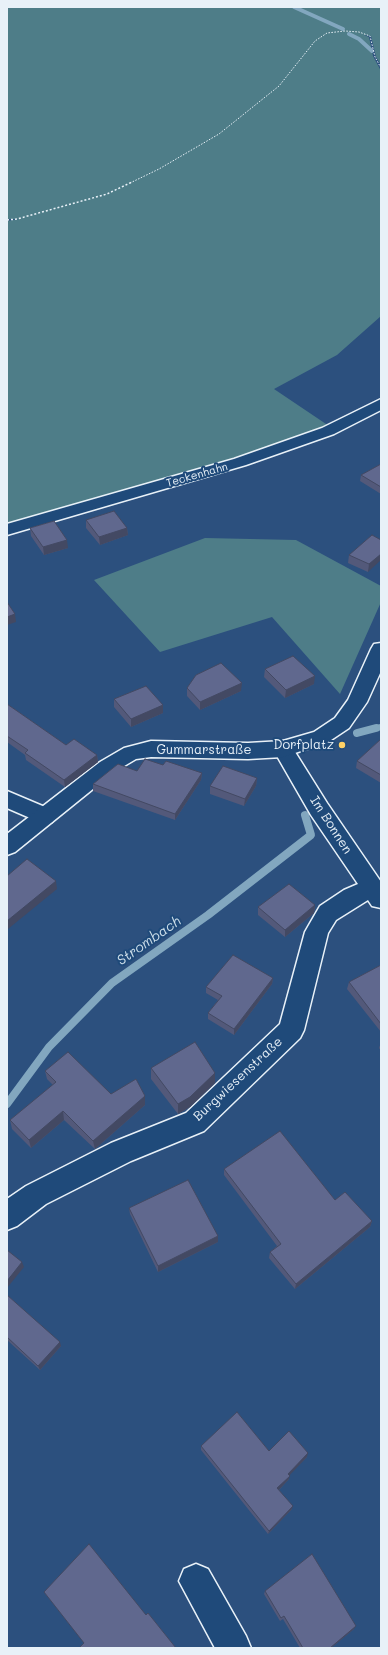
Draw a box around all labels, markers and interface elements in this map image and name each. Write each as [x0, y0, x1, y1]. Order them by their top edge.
street label: Teckenhahn [165, 460, 229, 490]
place label: Dorfplatz [273, 737, 334, 753]
marker: Dorfplatz [337, 740, 347, 750]
street label: Gummarstraße [156, 742, 252, 758]
street label: Im Bonnen [307, 793, 355, 857]
water label: Strombach [114, 913, 184, 969]
street label: Burgwiesenstraße [190, 1034, 286, 1124]

